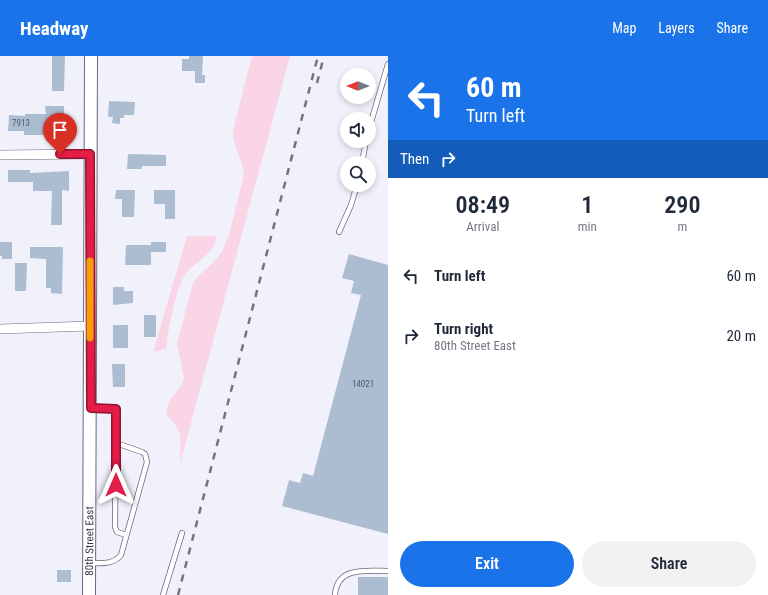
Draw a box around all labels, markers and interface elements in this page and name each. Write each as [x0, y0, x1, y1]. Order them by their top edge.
text: Headway [20, 17, 88, 40]
text: Map [612, 20, 636, 36]
text: Layers [658, 20, 695, 36]
text: Share [717, 20, 748, 36]
north arrow [340, 68, 376, 104]
map controls [340, 68, 376, 192]
text: 60 m [466, 71, 522, 104]
icon: left [400, 72, 452, 124]
text: Turn left [466, 105, 525, 126]
button: sound [340, 112, 376, 148]
pin [43, 113, 77, 154]
house number: 7913 [12, 118, 30, 128]
icon: arrive [49, 119, 71, 141]
icon: right [437, 148, 459, 170]
text: Then [400, 150, 429, 168]
button: search [340, 156, 376, 192]
text: 08:49 [456, 191, 510, 219]
text: 1 [581, 191, 593, 219]
text: 290 [664, 191, 700, 219]
text: Arrival [466, 219, 499, 234]
text: min [578, 219, 597, 234]
text: m [677, 219, 687, 234]
icon: left [400, 265, 422, 287]
text: Turn left [434, 267, 485, 285]
text: 60 m [726, 267, 756, 285]
text: Turn right [434, 320, 493, 338]
icon: right [400, 325, 422, 347]
text: 20 m [726, 327, 756, 345]
text: 80th Street East [434, 338, 516, 353]
house number: 14021 [352, 379, 374, 389]
position arrow [95, 464, 137, 506]
street label: 80th Street East [83, 506, 96, 576]
button: Exit [400, 541, 574, 587]
button: Share [582, 541, 756, 587]

